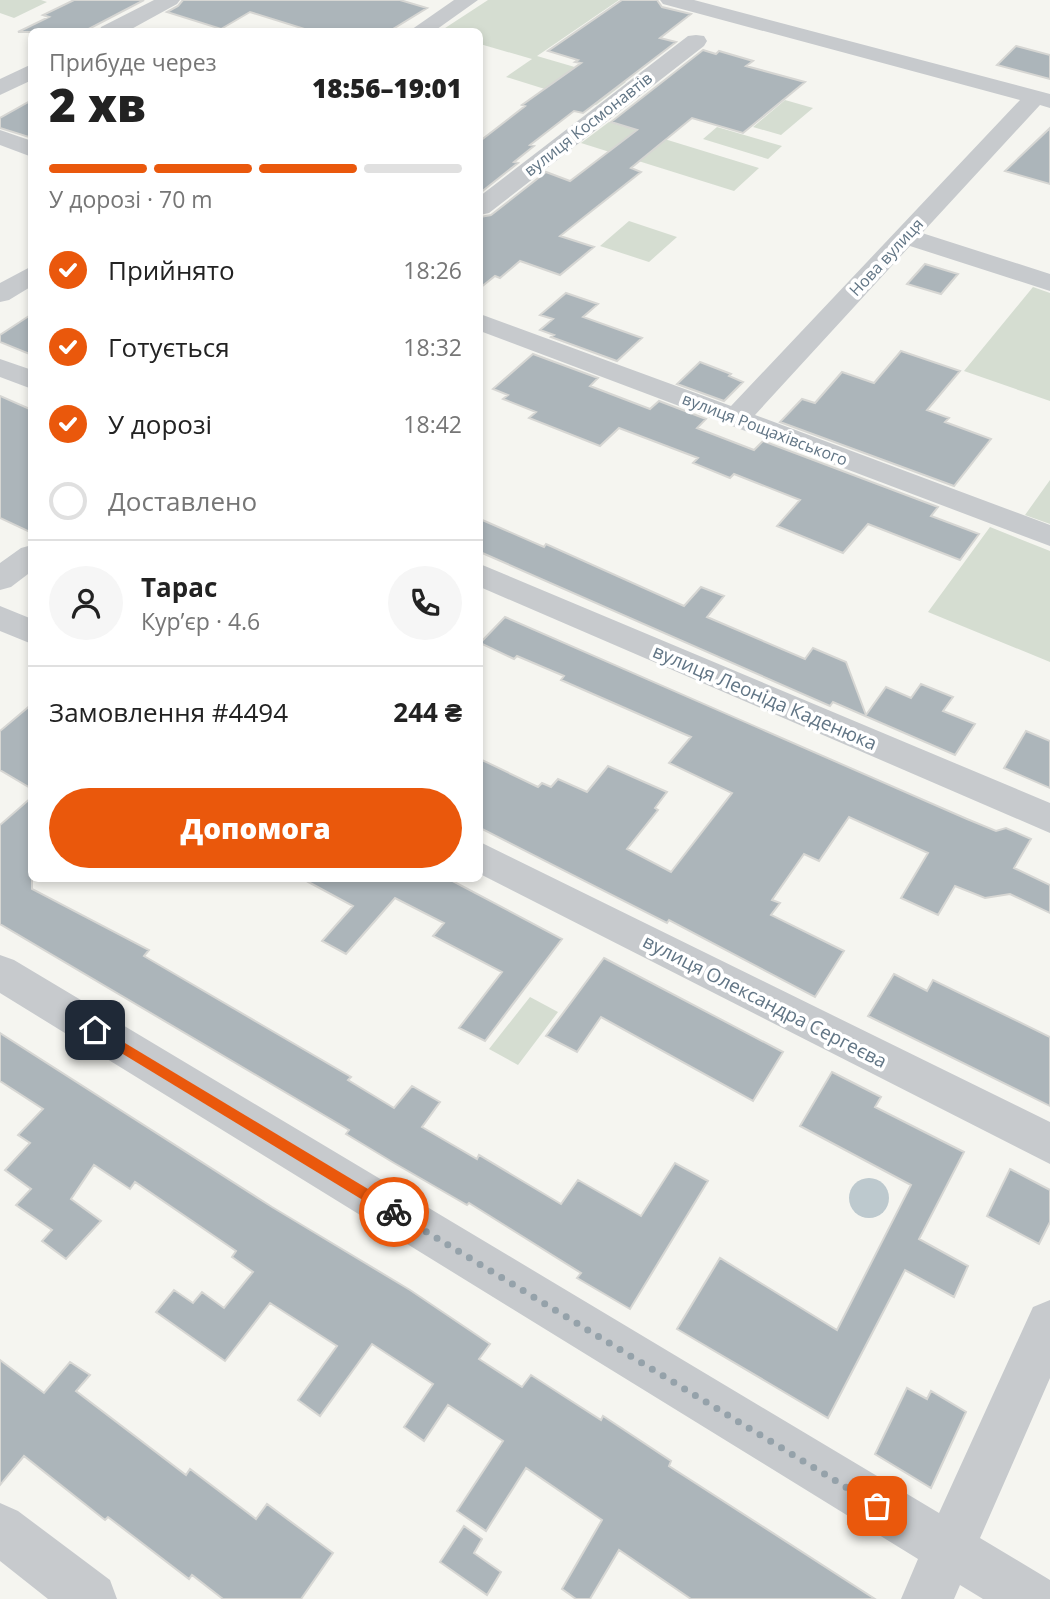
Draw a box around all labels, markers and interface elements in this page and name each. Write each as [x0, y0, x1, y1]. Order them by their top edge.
text: Прибуде через [49, 46, 217, 78]
street label: вулиця Космонавтів [519, 67, 657, 181]
text: 18:56–19:01 [312, 70, 462, 106]
text: 2 хв [49, 73, 146, 135]
text: У дорозі · 70 m [49, 183, 213, 215]
street label: Нова вулиця [844, 213, 928, 301]
icon: check [49, 251, 87, 289]
text: Прийнято [108, 252, 235, 288]
text: 18:26 [403, 254, 462, 286]
icon: check [49, 328, 87, 366]
text: Готується [108, 329, 230, 365]
text: 18:32 [403, 331, 462, 363]
street label: вулиця Рощахівського [679, 387, 851, 471]
icon: check [49, 405, 87, 443]
text: У дорозі [108, 406, 212, 442]
text: 18:42 [403, 408, 462, 440]
text: Доставлено [108, 483, 257, 519]
button: person [49, 566, 123, 640]
button: phone [388, 566, 462, 640]
text: Тарас [141, 569, 217, 605]
text: Кур’єр · 4.6 [141, 605, 260, 637]
street label: вулиця Леоніда Каденюка [649, 638, 881, 756]
text: Замовлення #4494 [49, 694, 288, 730]
text: 244 ₴ [393, 694, 462, 730]
button: Допомога [49, 788, 462, 868]
street label: вулиця Олександра Сергеєва [639, 928, 891, 1074]
pin [65, 1000, 125, 1060]
icon: home [76, 1011, 114, 1049]
courier [359, 1177, 429, 1247]
icon: bike [375, 1193, 413, 1231]
pin [847, 1476, 907, 1536]
icon: bag [858, 1487, 896, 1525]

